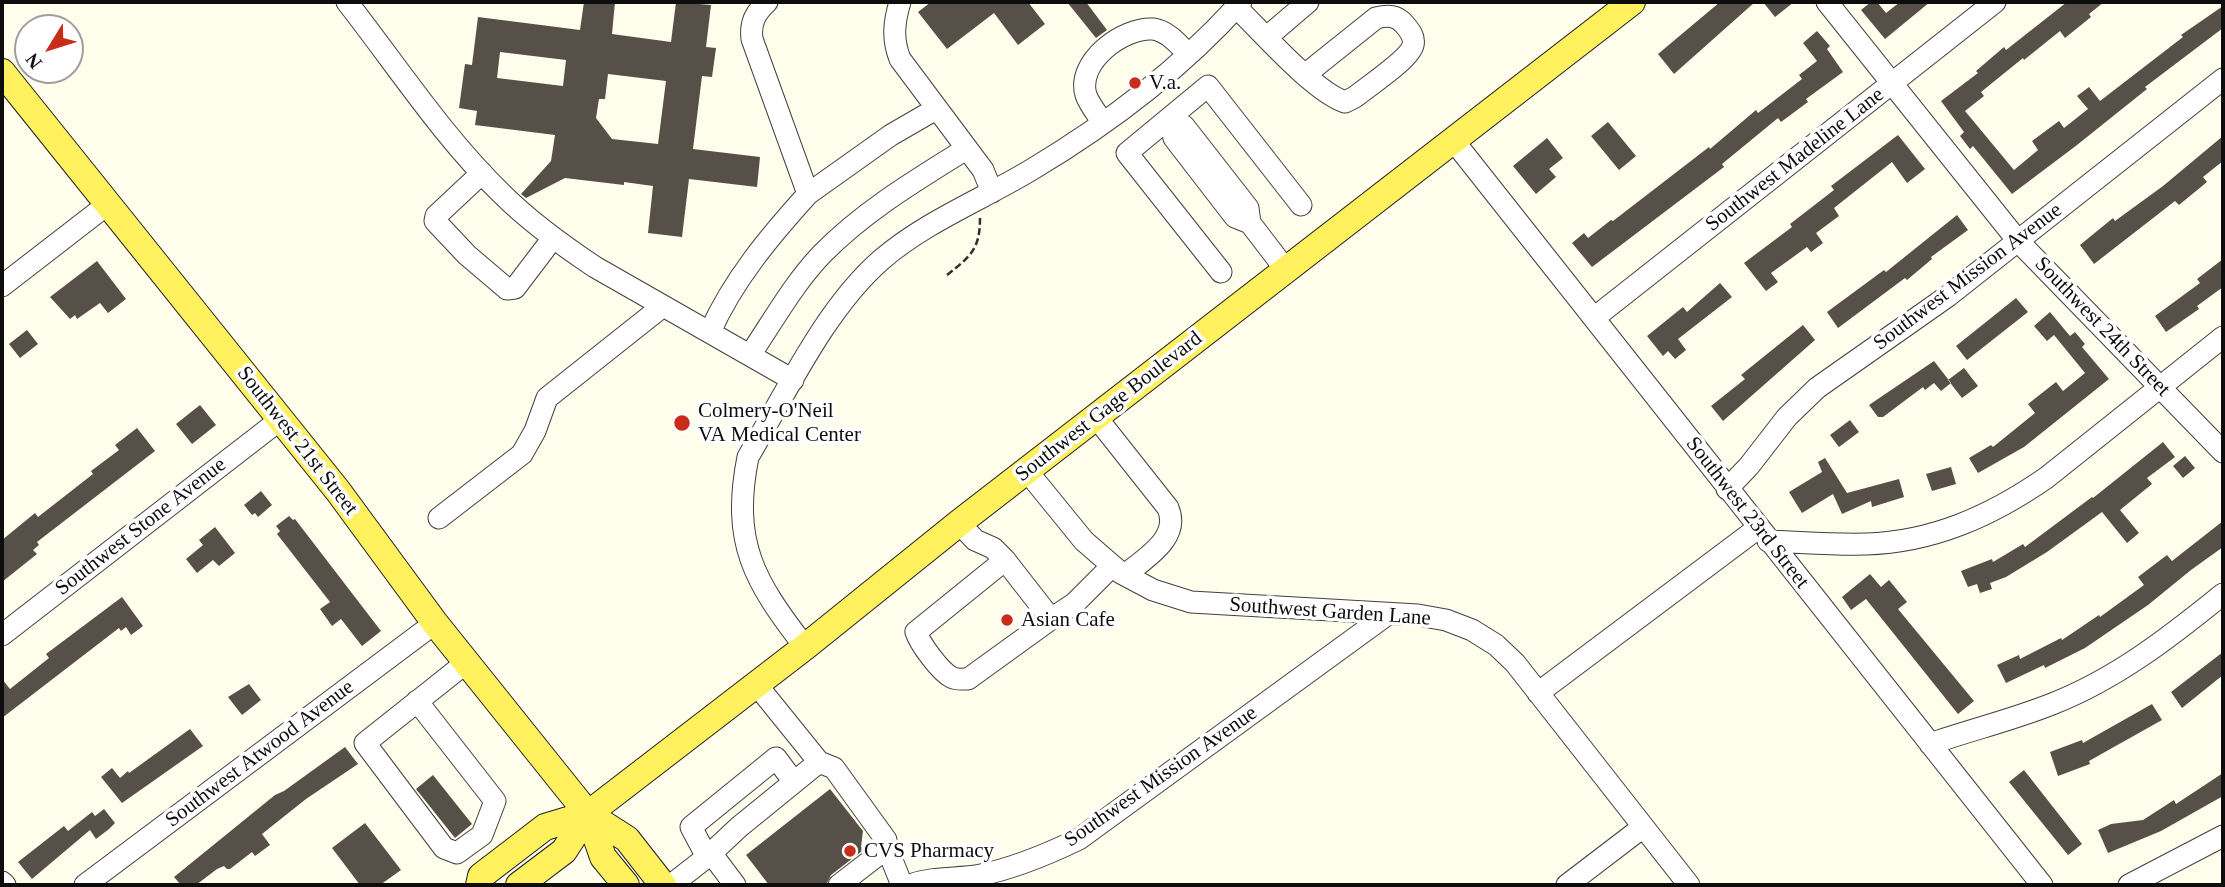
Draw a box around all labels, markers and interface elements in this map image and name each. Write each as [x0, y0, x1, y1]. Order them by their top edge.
north arrow [14, 14, 84, 84]
text: N [21, 49, 46, 73]
place label: V.a. [1149, 70, 1181, 96]
marker: V.a. [1127, 75, 1143, 91]
street label: Southwest Madeline Lane [1701, 83, 1889, 237]
street label: Southwest Mission Avenue [1869, 198, 2067, 356]
street label: Southwest 24th Street [2029, 252, 2175, 402]
street label: Southwest Gage Boulevard [1011, 326, 1207, 488]
street label: Southwest 21st Street [231, 362, 363, 520]
place label: Colmery-O'Neil VA Medical Center [698, 398, 861, 448]
marker: Colmery-O'Neil VA Medical Center [672, 413, 692, 433]
street label: Southwest 23rd Street [1680, 432, 1814, 594]
street label: Southwest Stone Avenue [51, 453, 231, 601]
street label: Southwest Garden Lane [1228, 592, 1432, 632]
place label: Asian Cafe [1021, 607, 1115, 633]
marker: Asian Cafe [999, 612, 1015, 628]
street label: Southwest Atwood Avenue [161, 675, 359, 833]
street label: Southwest Mission Avenue [1060, 701, 1262, 853]
place label: CVS Pharmacy [864, 838, 994, 864]
marker: CVS Pharmacy [842, 843, 858, 859]

